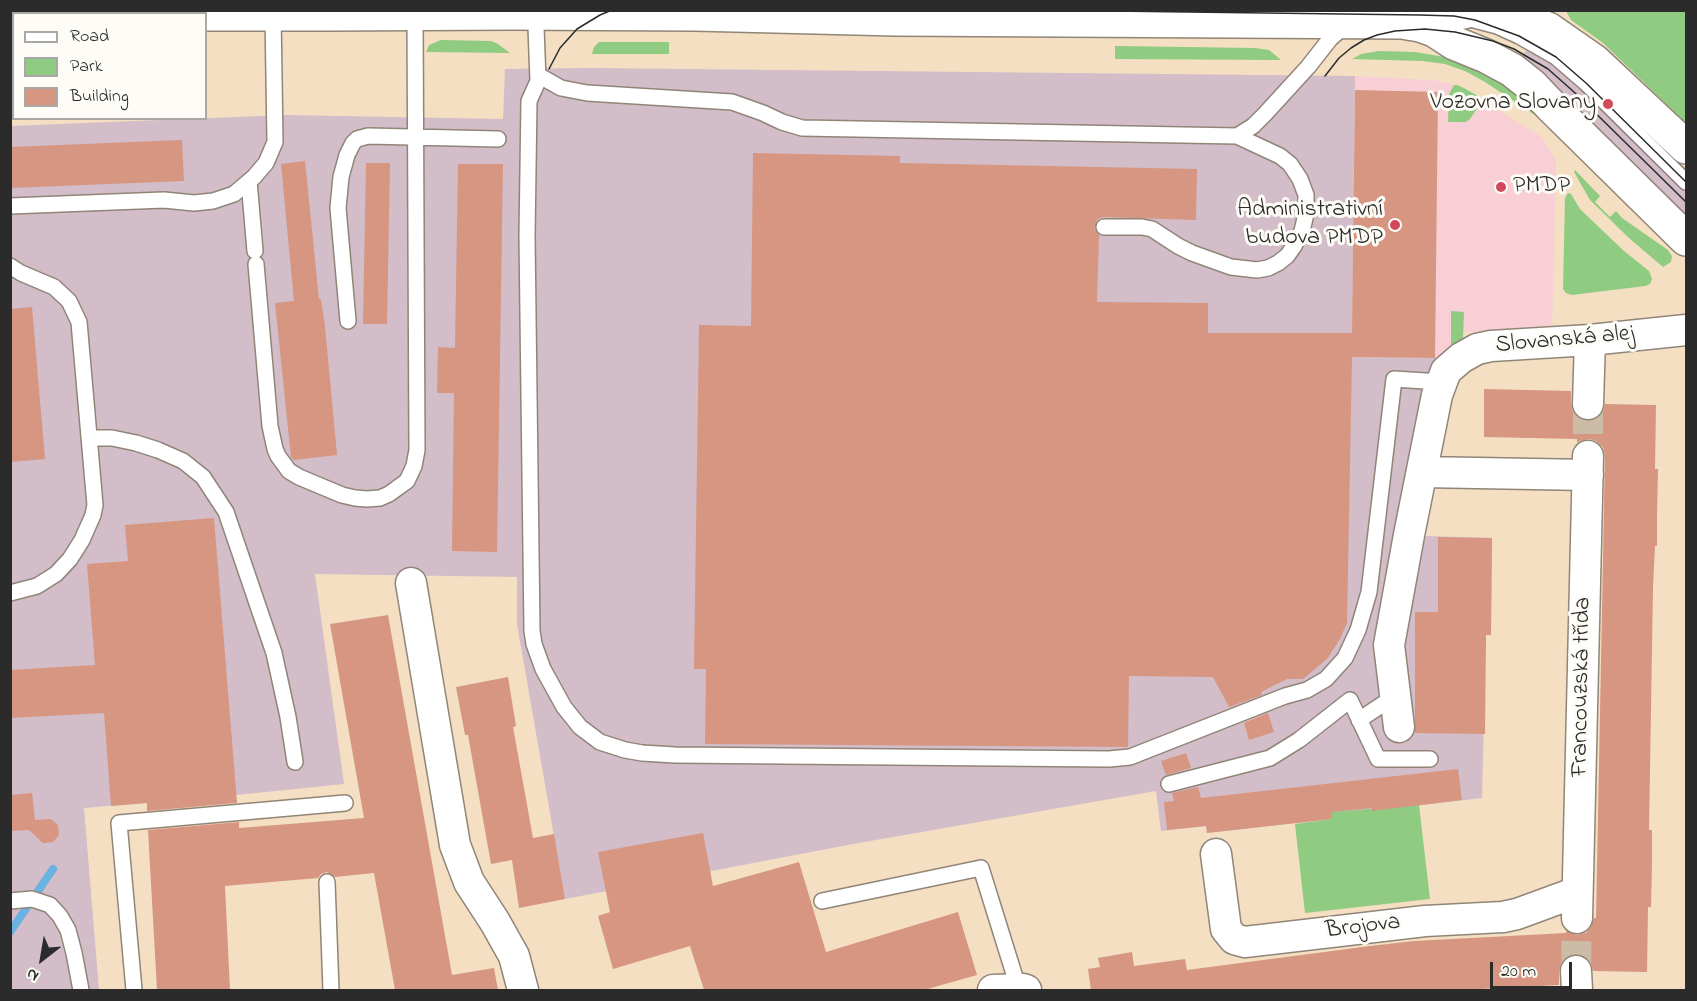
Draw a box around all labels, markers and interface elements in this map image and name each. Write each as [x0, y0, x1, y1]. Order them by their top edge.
legend [12, 12, 207, 120]
text: Road [70, 24, 109, 50]
text: Park [70, 54, 103, 80]
text: Building [70, 84, 129, 110]
place label: Vozovna Slovany [1430, 90, 1596, 118]
marker: Vozovna Slovany [1601, 97, 1615, 111]
place label: PMDP [1513, 173, 1570, 201]
marker: PMDP [1494, 180, 1508, 194]
place label: Administrativní budova PMDP [1237, 197, 1383, 253]
marker: Administrativní budova PMDP [1388, 218, 1402, 232]
street label: Slovanská alej [1494, 321, 1636, 361]
street label: Francouzská třída [1567, 597, 1599, 777]
street label: Brojova [1324, 909, 1402, 947]
north arrow [12, 929, 72, 989]
scale bar [1493, 950, 1576, 988]
text: 20 m [1501, 959, 1536, 985]
text: N [22, 961, 44, 987]

